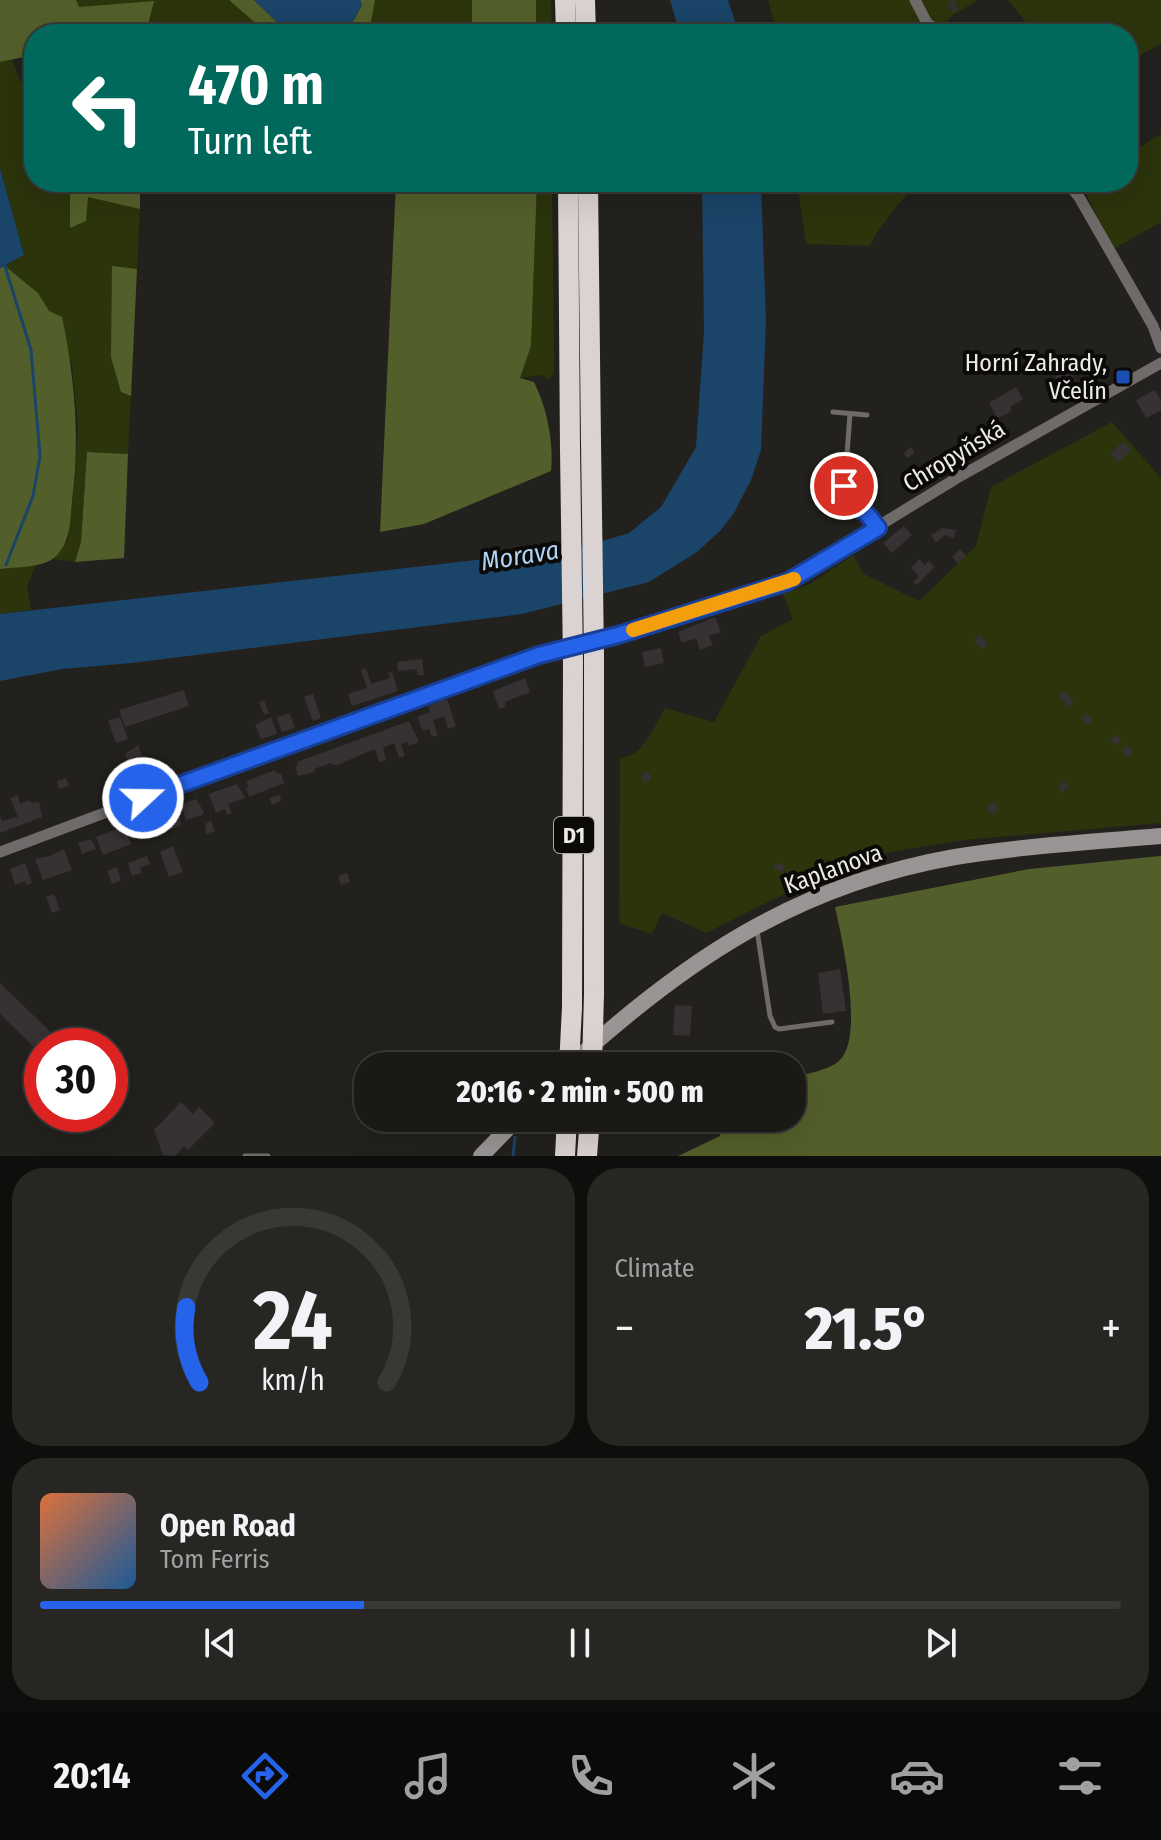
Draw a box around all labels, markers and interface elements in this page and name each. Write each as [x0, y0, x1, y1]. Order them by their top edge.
text: 470 m [188, 52, 324, 119]
icon: left [56, 56, 160, 160]
text: Turn left [188, 120, 312, 164]
place label: Horní Zahrady, Včelín [965, 349, 1107, 405]
marker: Horní Zahrady, Včelín [1114, 368, 1132, 386]
street label: Chropyňská [898, 415, 1010, 497]
pin [810, 452, 878, 520]
icon: arrive [822, 464, 866, 508]
water label: Morava [479, 535, 561, 577]
position arrow [101, 756, 185, 840]
road number: D1 [554, 817, 594, 853]
street label: Kaplanova [780, 838, 886, 900]
speed limit sign: 30 [24, 1028, 128, 1132]
text: 20:16 · 2 min · 500 m [457, 1074, 704, 1110]
text: Climate [615, 1253, 695, 1284]
text: 24 [252, 1271, 333, 1371]
text: 21.5° [805, 1293, 930, 1365]
text: − [615, 1302, 634, 1355]
text: + [1101, 1302, 1121, 1355]
text: km/h [261, 1363, 325, 1398]
text: Open Road [160, 1508, 296, 1544]
text: Tom Ferris [160, 1544, 270, 1575]
icon: previous [198, 1621, 242, 1665]
icon: pause [558, 1621, 602, 1665]
icon: next [919, 1621, 963, 1665]
icon: directions [237, 1748, 293, 1804]
icon: music [400, 1748, 456, 1804]
icon: phone [563, 1748, 619, 1804]
icon: climate [726, 1748, 782, 1804]
icon: car [889, 1748, 945, 1804]
icon: filters [1052, 1748, 1108, 1804]
text: 20:14 [53, 1754, 131, 1798]

